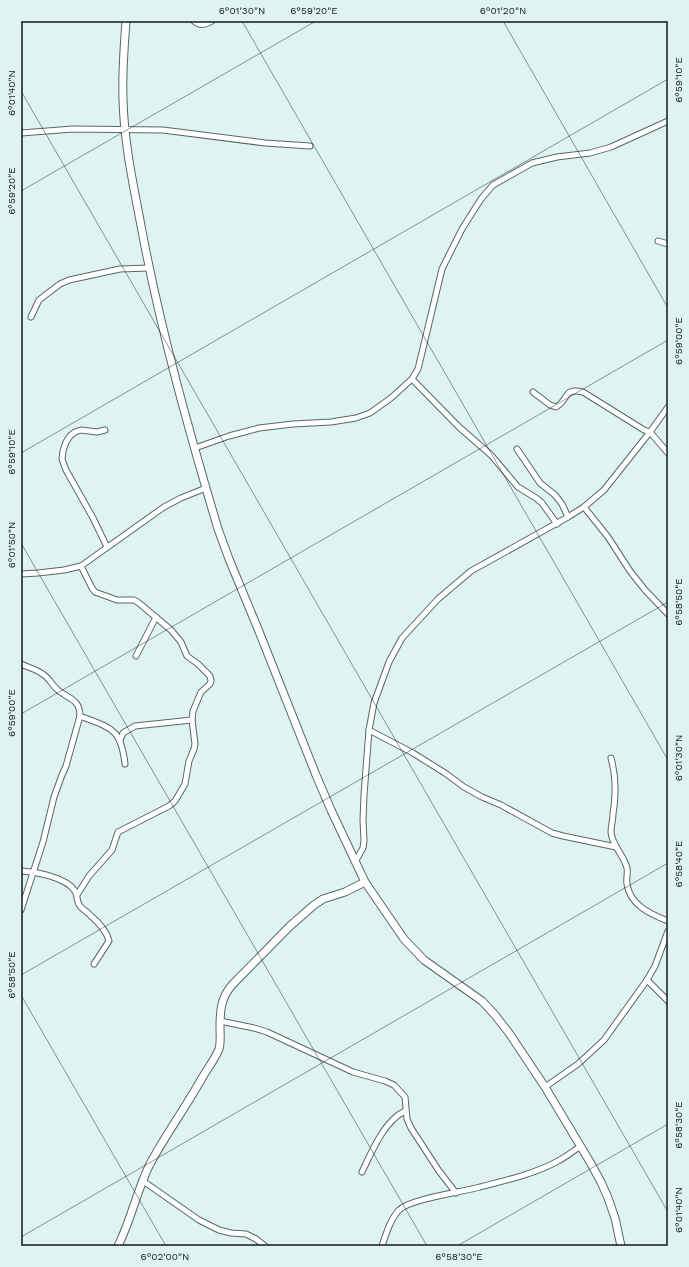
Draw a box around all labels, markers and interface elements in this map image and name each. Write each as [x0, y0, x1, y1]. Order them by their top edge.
text: 6°01'30"N [219, 5, 265, 16]
text: 6°59'20"E [290, 5, 338, 16]
text: 6°01'20"N [480, 5, 526, 16]
text: 6°59'10"E [673, 57, 684, 103]
text: 6°01'40"N [6, 70, 17, 116]
text: 6°59'20"E [6, 167, 17, 215]
text: 6°59'00"E [673, 317, 684, 365]
text: 6°59'10"E [6, 429, 17, 475]
text: 6°01'50"N [6, 522, 17, 568]
text: 6°58'50"E [673, 578, 684, 626]
text: 6°59'00"E [6, 689, 17, 737]
text: 6°01'30"N [673, 735, 684, 781]
text: 6°58'40"E [673, 841, 684, 887]
text: 6°58'50"E [6, 951, 17, 999]
text: 6°58'30"E [673, 1101, 684, 1149]
text: 6°01'40"N [673, 1187, 684, 1233]
text: 6°02'00"N [141, 1251, 189, 1262]
text: 6°58'30"E [435, 1251, 483, 1262]

